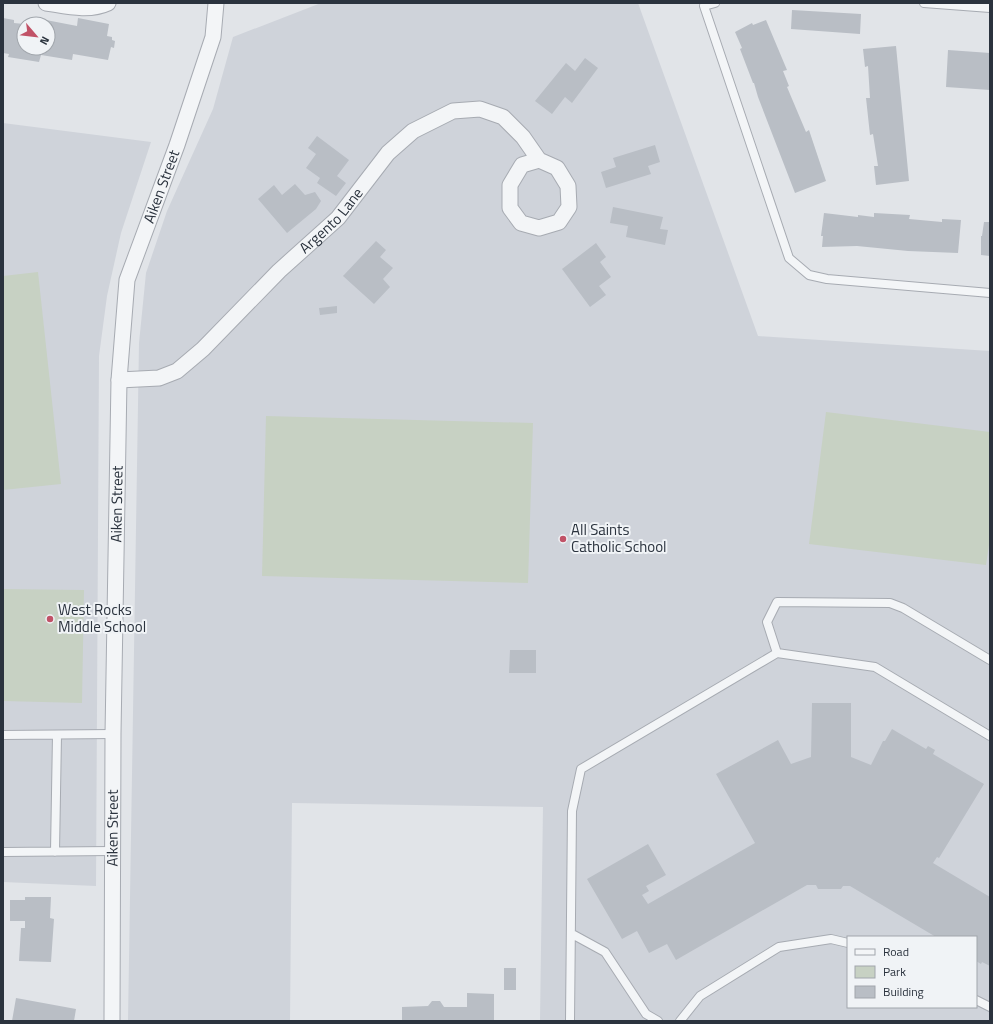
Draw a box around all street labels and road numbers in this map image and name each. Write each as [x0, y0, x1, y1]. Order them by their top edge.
street label: Aiken Street [137, 146, 186, 226]
street label: Argento Lane [294, 183, 368, 259]
street label: Aiken Street [104, 465, 129, 543]
street label: Aiken Street [101, 789, 124, 866]

